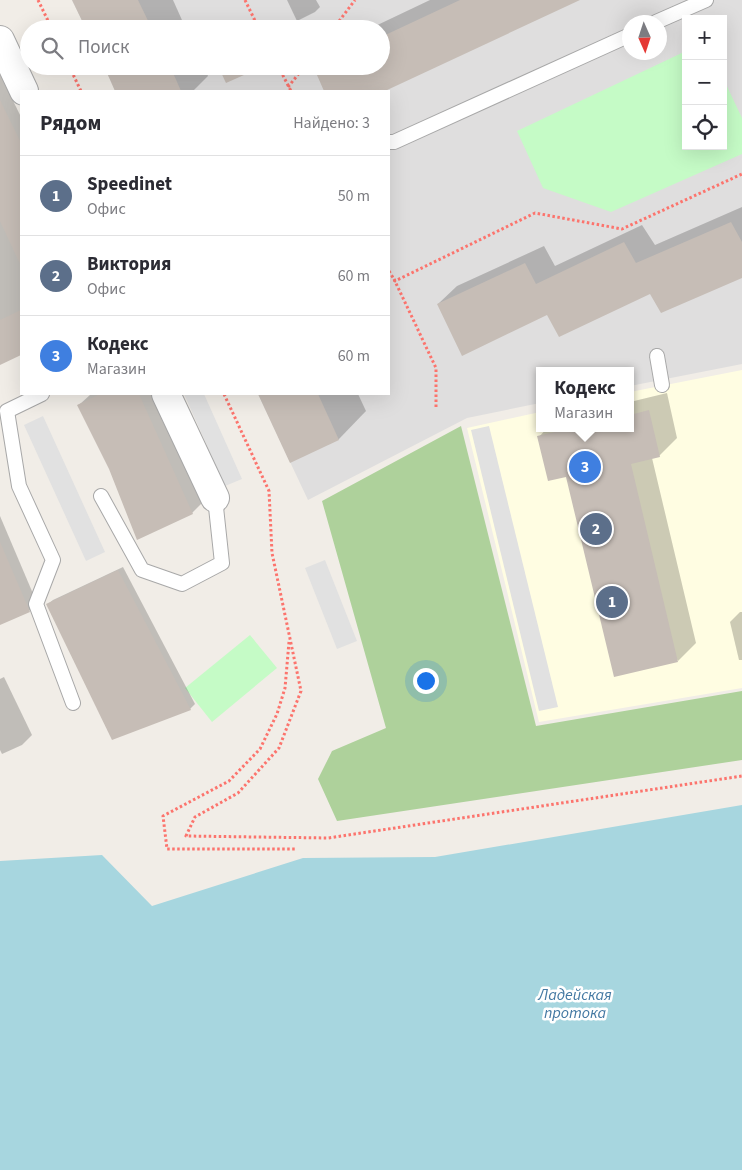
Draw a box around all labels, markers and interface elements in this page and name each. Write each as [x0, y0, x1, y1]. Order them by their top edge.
north arrow [622, 15, 667, 60]
map controls [682, 15, 727, 150]
button: + [682, 15, 727, 60]
search box [20, 20, 390, 75]
icon: search [38, 34, 66, 62]
text: Поиск [78, 34, 129, 61]
button: − [682, 60, 727, 105]
button: locate [682, 105, 727, 150]
text: Рядом [40, 108, 101, 138]
text: Найдено: 3 [293, 112, 370, 134]
text: Speedinet [87, 171, 172, 198]
text: 1 [52, 185, 60, 207]
text: 50 m [338, 185, 370, 207]
text: Офис [87, 198, 126, 220]
text: Виктория [87, 251, 171, 278]
text: 2 [52, 265, 60, 287]
text: 60 m [338, 265, 370, 287]
text: Офис [87, 278, 126, 300]
text: Кодекс [87, 331, 149, 358]
text: 3 [52, 345, 60, 367]
text: 60 m [338, 345, 370, 367]
text: Магазин [87, 358, 146, 380]
popup [536, 367, 634, 432]
text: Кодекс [554, 375, 616, 402]
text: Магазин [554, 402, 613, 424]
pin: 3 [569, 448, 601, 486]
pin: 2 [580, 510, 612, 548]
pin: 1 [596, 583, 628, 621]
your location [413, 668, 439, 694]
water label: Ладейская протока [537, 984, 612, 1024]

